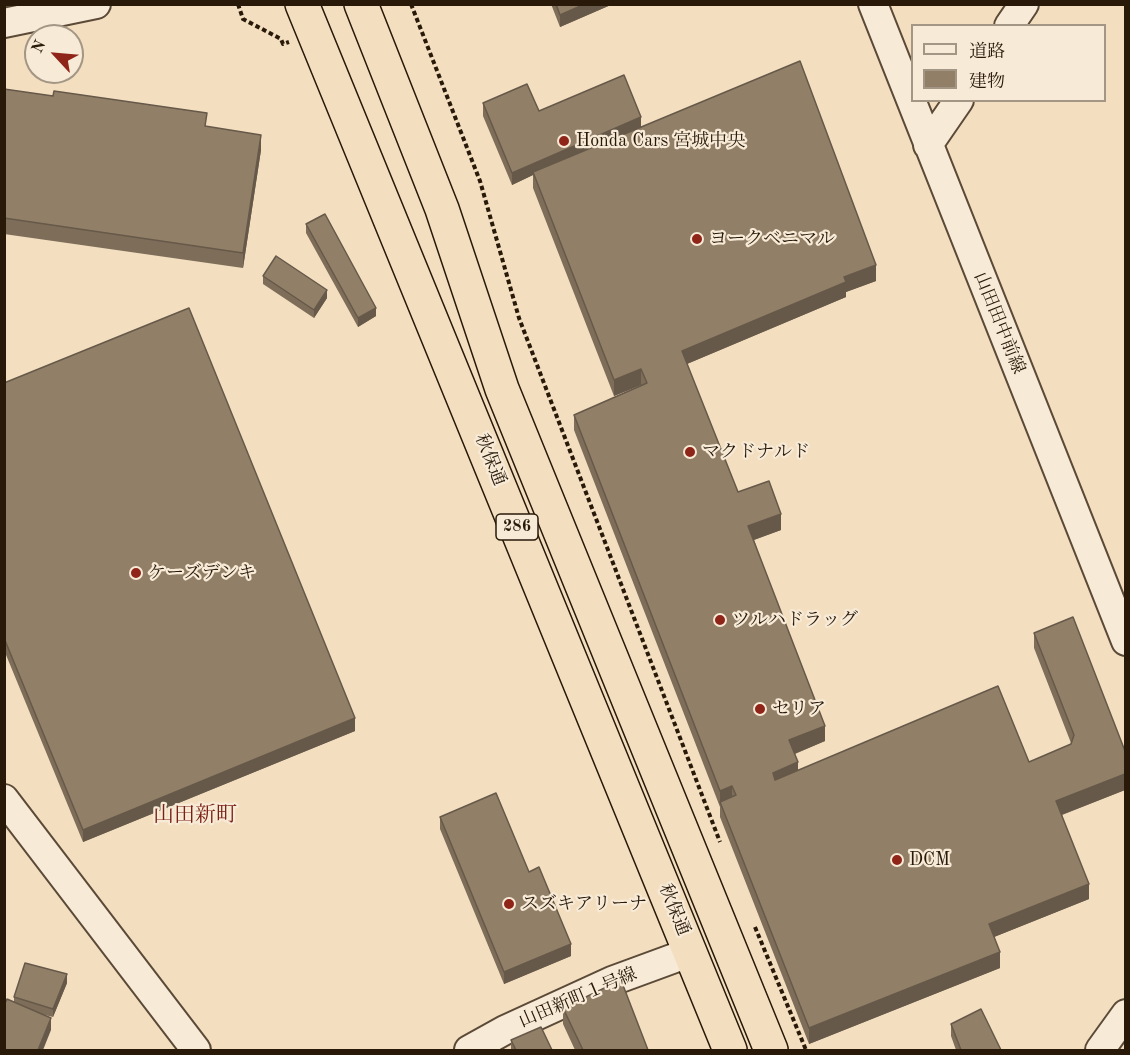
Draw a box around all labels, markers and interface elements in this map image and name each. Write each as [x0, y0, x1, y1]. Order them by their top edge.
north arrow [24, 24, 84, 84]
legend [911, 24, 1106, 102]
text: N [30, 38, 49, 56]
text: 道路 [969, 43, 1005, 61]
text: 建物 [969, 73, 1005, 91]
place label: Honda Cars 宮城中央 [576, 130, 745, 152]
marker: Honda Cars 宮城中央 [557, 134, 571, 148]
place label: ヨークベニマル [709, 228, 835, 250]
marker: ヨークベニマル [690, 232, 704, 246]
street label: 山田田中前線 [969, 269, 1029, 377]
street label: 秋保通 [470, 431, 510, 489]
place label: マクドナルド [702, 441, 810, 463]
marker: マクドナルド [683, 445, 697, 459]
road number: 286 [496, 514, 538, 540]
place label: ケーズデンキ [148, 562, 256, 584]
marker: ケーズデンキ [129, 566, 143, 580]
place label: ツルハドラッグ [732, 609, 858, 631]
marker: ツルハドラッグ [713, 613, 727, 627]
place label: セリア [772, 698, 826, 720]
marker: セリア [753, 702, 767, 716]
district label: 山田新町 [153, 802, 237, 828]
place label: DCM [909, 849, 950, 871]
marker: DCM [890, 853, 904, 867]
street label: 秋保通 [654, 881, 694, 939]
place label: スズキアリーナ [521, 893, 647, 915]
marker: スズキアリーナ [502, 897, 516, 911]
street label: 山田新町１号線 [516, 963, 640, 1033]

